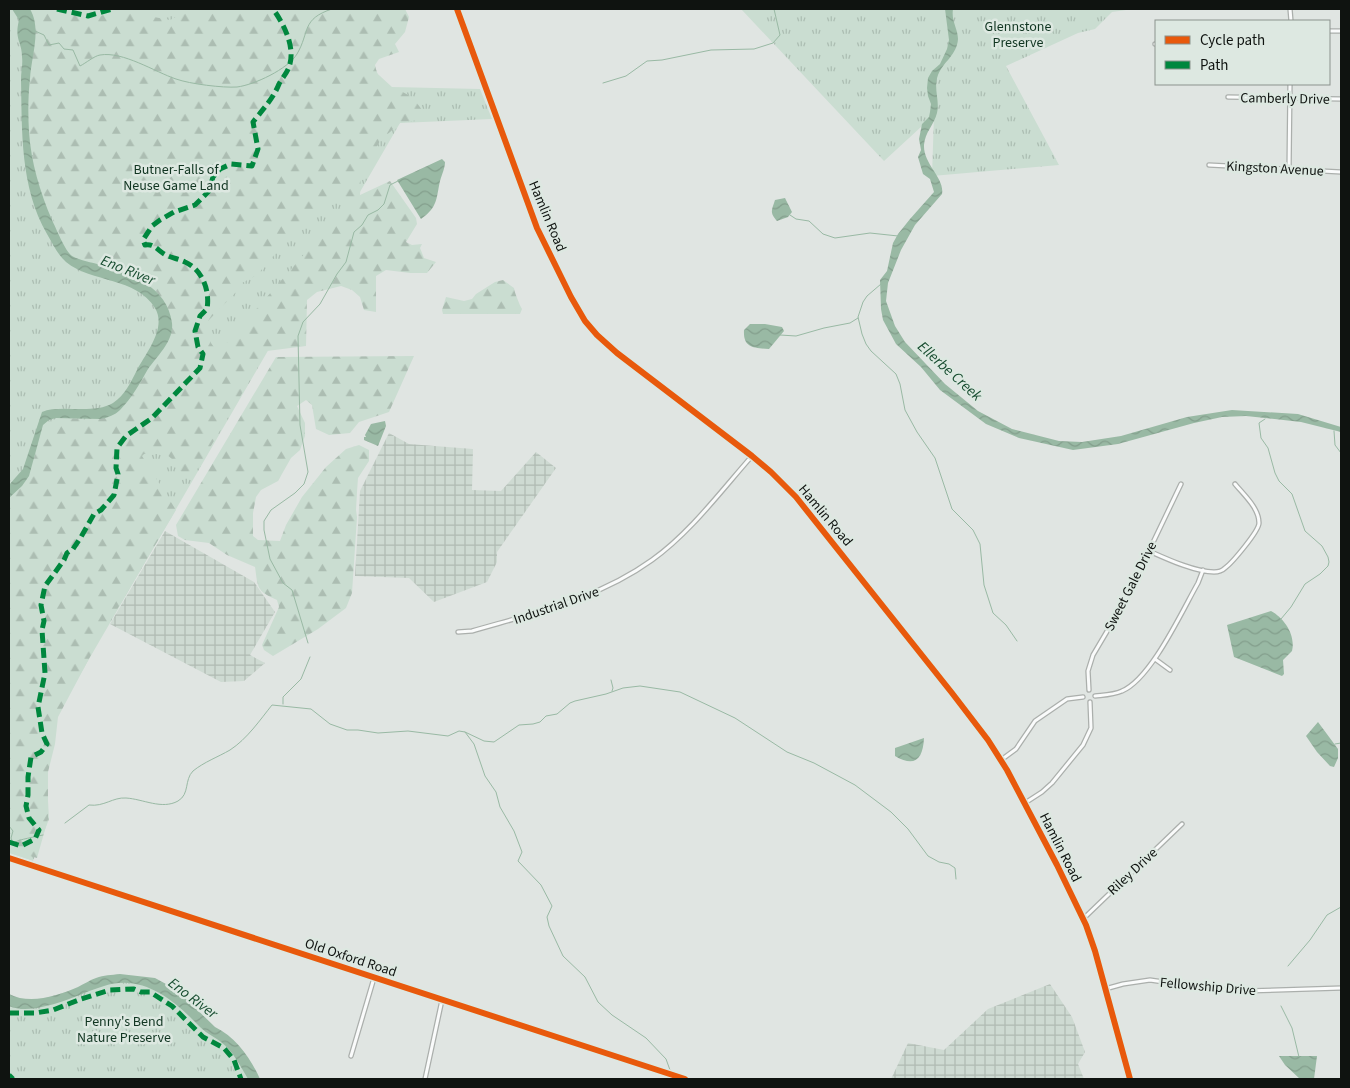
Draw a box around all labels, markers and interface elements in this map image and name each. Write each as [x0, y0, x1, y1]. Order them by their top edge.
park label: Glennstone Preserve [985, 17, 1051, 53]
legend [1155, 20, 1330, 85]
text: Cycle path [1200, 30, 1265, 51]
text: Path [1200, 55, 1228, 76]
street label: Camberly Drive [1240, 88, 1330, 110]
street label: Kingston Avenue [1226, 156, 1324, 182]
park label: Butner-Falls of Neuse Game Land [123, 160, 229, 196]
street label: Hamlin Road [523, 178, 571, 255]
water label: Eno River [97, 250, 159, 291]
water label: Ellerbe Creek [913, 337, 987, 407]
street label: Hamlin Road [793, 480, 857, 551]
street label: Sweet Gale Drive [1100, 538, 1162, 635]
street label: Industrial Drive [511, 582, 602, 630]
street label: Hamlin Road [1034, 809, 1086, 886]
street label: Riley Drive [1103, 843, 1162, 900]
street label: Old Oxford Road [302, 934, 399, 982]
water label: Eno River [164, 973, 222, 1024]
street label: Fellowship Drive [1159, 973, 1257, 1001]
park label: Penny's Bend Nature Preserve [77, 1012, 171, 1048]

